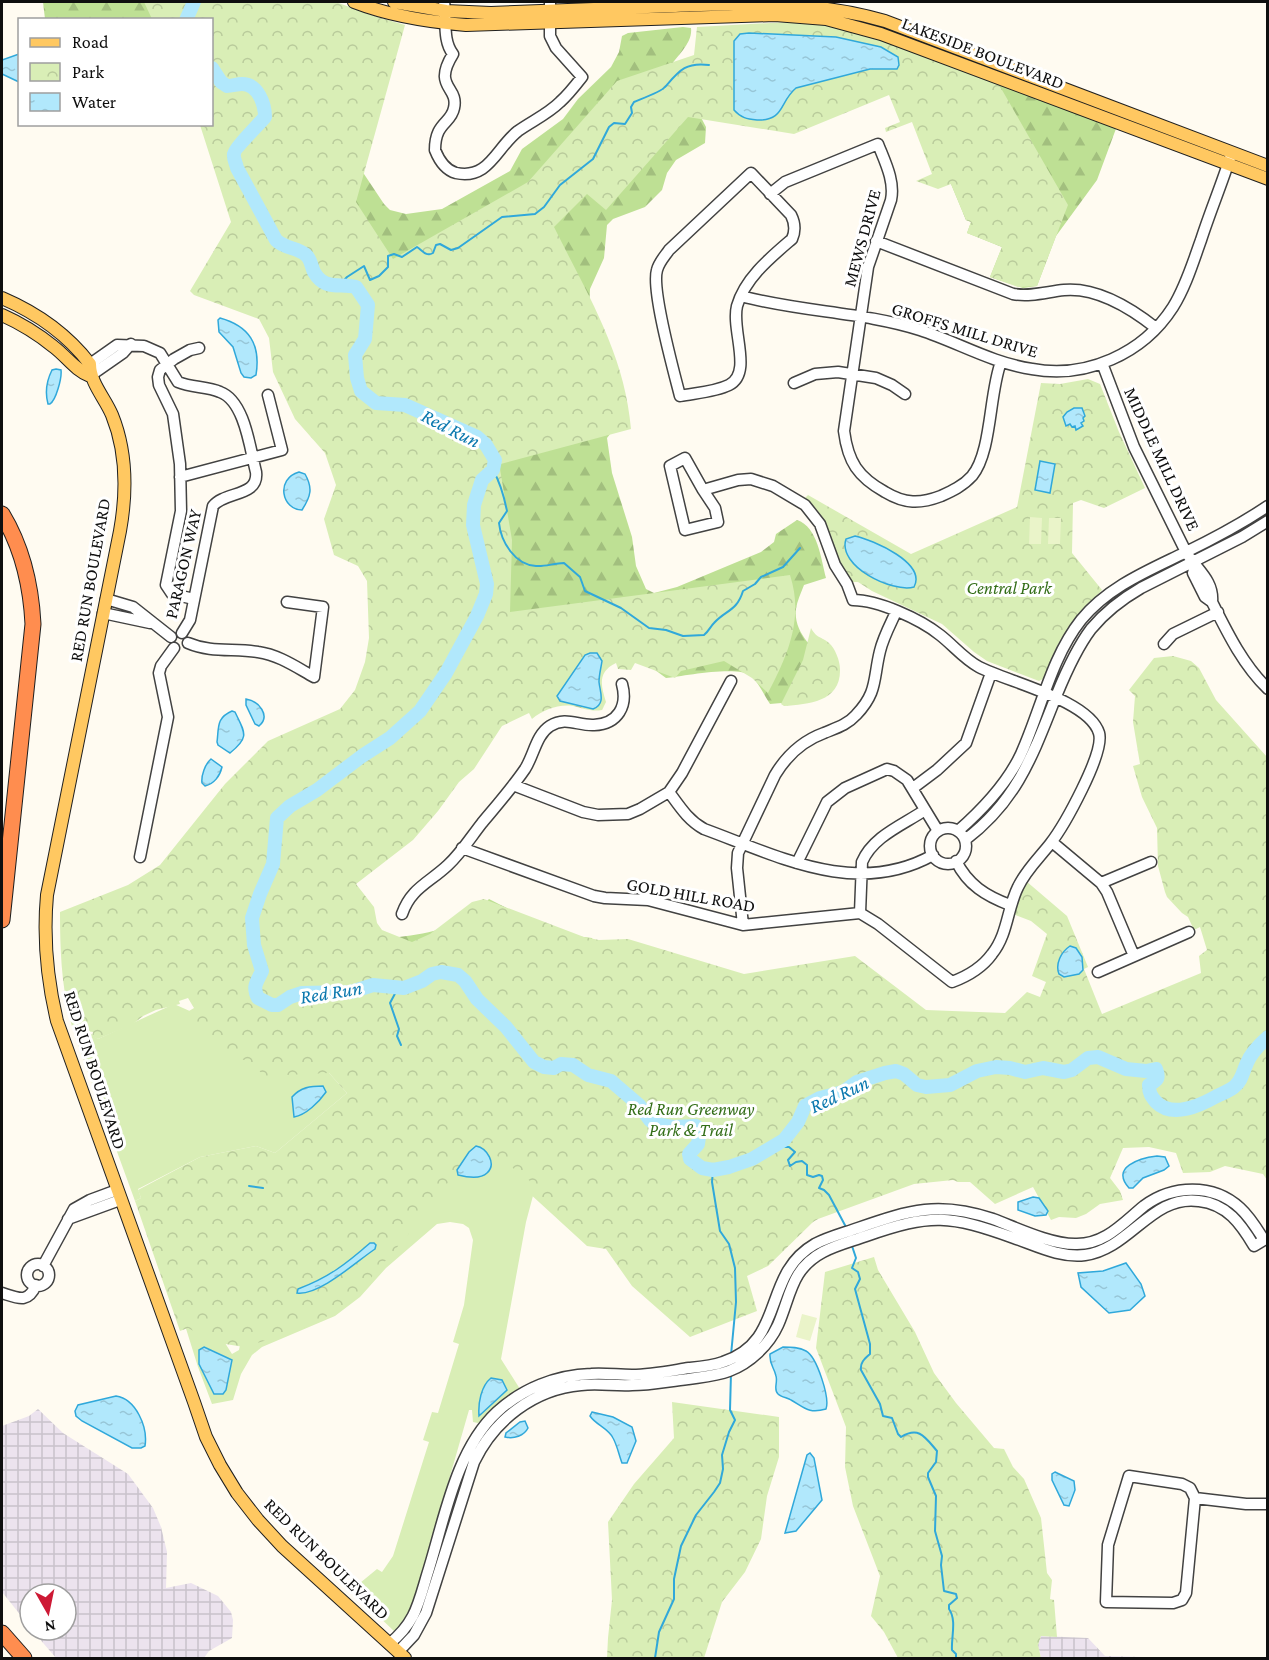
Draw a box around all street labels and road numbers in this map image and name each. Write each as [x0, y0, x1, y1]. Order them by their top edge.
street label: LAKESIDE BOULEVARD [899, 13, 1067, 93]
street label: MEWS DRIVE [839, 187, 885, 289]
street label: GROFFS MILL DRIVE [889, 298, 1041, 362]
street label: MIDDLE MILL DRIVE [1120, 384, 1204, 534]
street label: RED RUN BOULEVARD [66, 497, 114, 663]
street label: PARAGON WAY [161, 507, 205, 621]
street label: GOLD HILL ROAD [625, 874, 757, 916]
street label: RED RUN BOULEVARD [60, 988, 130, 1152]
street label: RED RUN BOULEVARD [261, 1494, 393, 1624]

